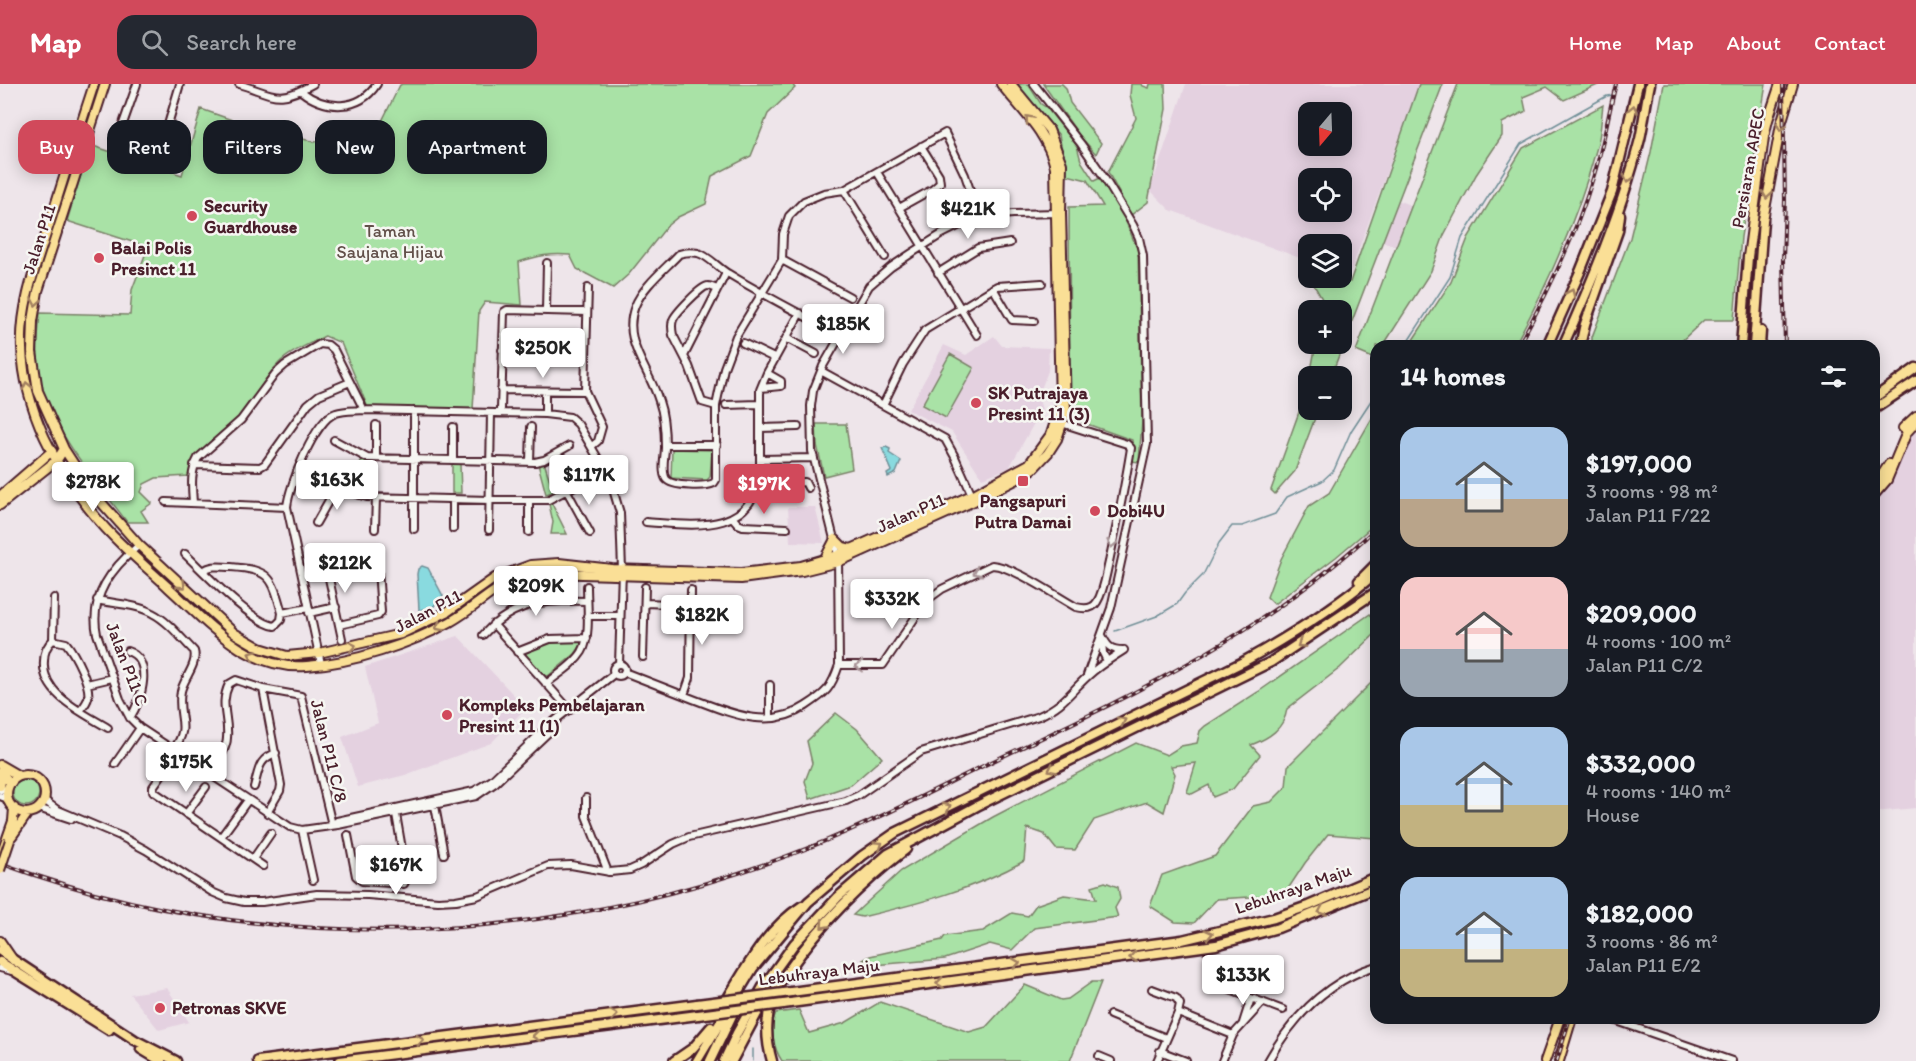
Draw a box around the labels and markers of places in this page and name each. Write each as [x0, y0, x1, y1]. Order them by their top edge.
pin: $421K [926, 189, 1010, 240]
place label: Security Guardhouse [204, 195, 298, 238]
marker: Security Guardhouse [185, 209, 199, 223]
place label: Balai Polis Presinct 11 [111, 237, 196, 280]
marker: Balai Polis Presinct 11 [92, 251, 106, 265]
pin: $185K [801, 304, 885, 355]
pin: $250K [501, 328, 585, 379]
place label: SK Putrajaya Presint 11 (3) [988, 382, 1090, 425]
marker: SK Putrajaya Presint 11 (3) [969, 396, 983, 410]
pin: $117K [547, 455, 631, 506]
pin: $163K [295, 460, 379, 511]
pin: $278K [51, 462, 135, 513]
pin: $197K [722, 464, 806, 515]
marker: Pangsapuri Putra Damai [1016, 474, 1030, 488]
place label: Pangsapuri Putra Damai [975, 490, 1071, 533]
place label: Dobi4U [1107, 500, 1165, 522]
marker: Dobi4U [1088, 504, 1102, 518]
pin: $212K [303, 543, 387, 594]
pin: $209K [494, 566, 578, 617]
pin: $332K [850, 579, 934, 630]
pin: $182K [660, 595, 744, 646]
place label: Kompleks Pembelajaran Presint 11 (1) [459, 694, 645, 737]
marker: Kompleks Pembelajaran Presint 11 (1) [440, 708, 454, 722]
pin: $175K [144, 742, 228, 793]
pin: $167K [354, 845, 438, 896]
pin: $133K [1201, 955, 1285, 1006]
place label: Petronas SKVE [172, 997, 287, 1019]
marker: Petronas SKVE [153, 1001, 167, 1015]

